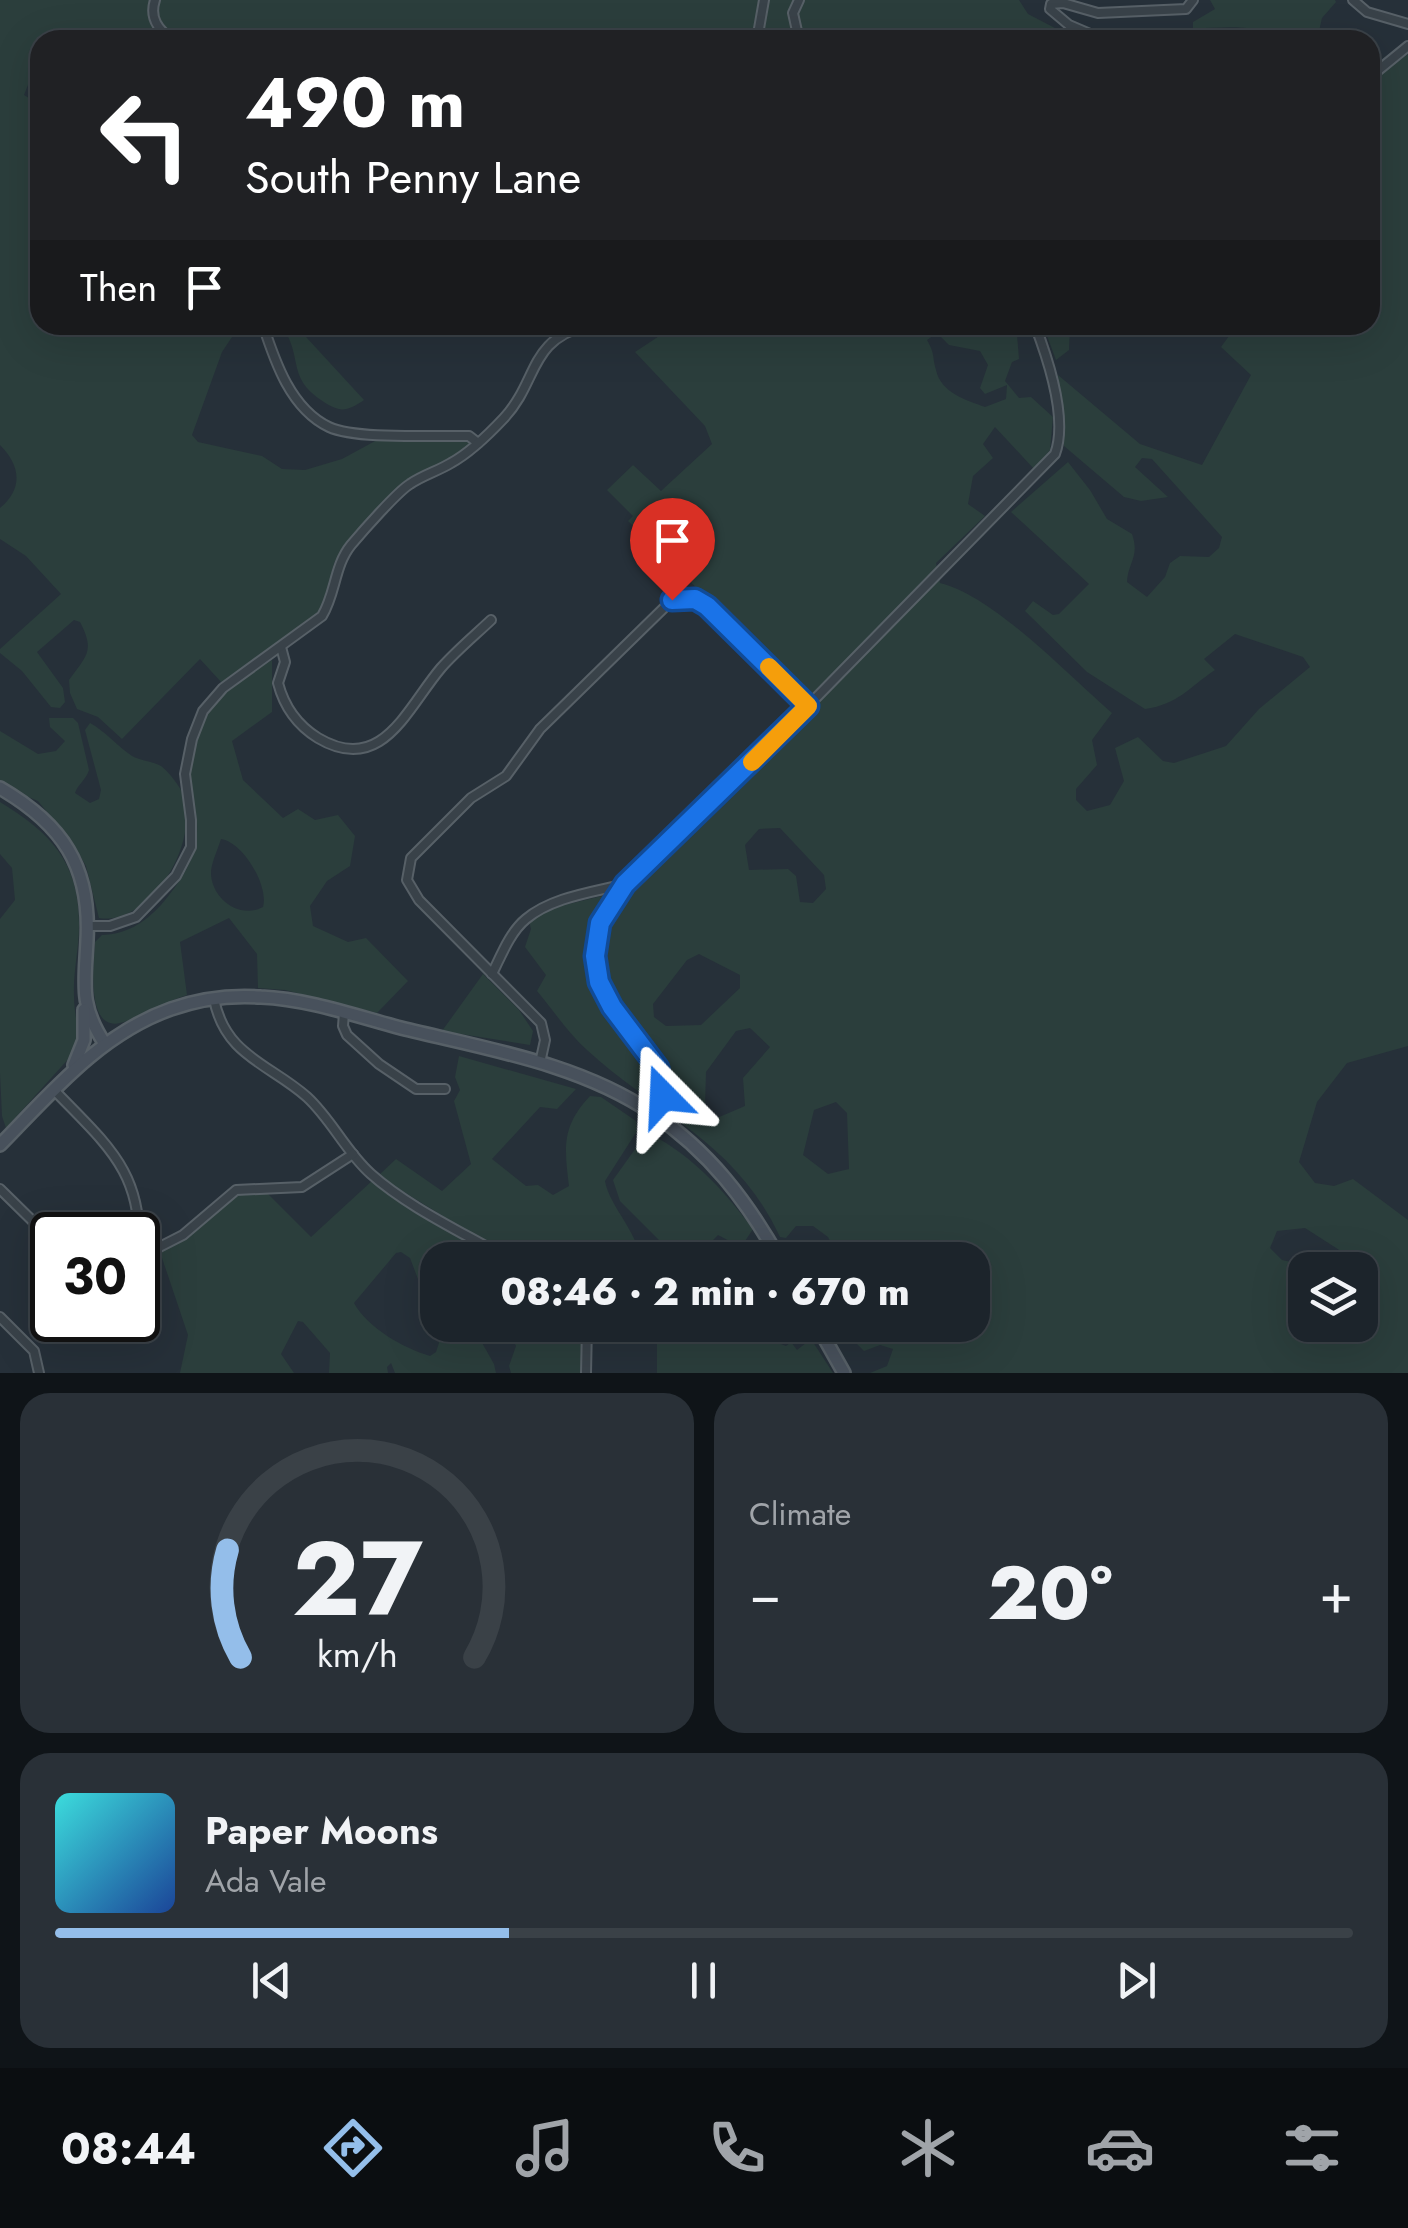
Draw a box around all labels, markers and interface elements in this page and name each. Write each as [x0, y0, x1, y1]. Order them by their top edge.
text: 490 m [245, 52, 465, 153]
icon: left [80, 70, 210, 200]
text: South Penny Lane [245, 145, 581, 210]
text: Then [80, 260, 157, 315]
icon: arrive [177, 260, 232, 315]
pin [630, 498, 715, 601]
icon: arrive [645, 513, 700, 568]
position arrow [611, 1044, 715, 1148]
speed limit sign: 30 [30, 1212, 160, 1342]
map controls [1288, 1252, 1378, 1342]
button: layers [1288, 1252, 1378, 1342]
text: 08:46 · 2 min · 670 m [500, 1264, 910, 1319]
text: Climate [749, 1491, 851, 1537]
text: 27 [292, 1504, 423, 1654]
text: 20° [988, 1539, 1113, 1647]
text: − [749, 1554, 781, 1634]
text: + [1319, 1554, 1353, 1634]
text: km/h [317, 1629, 397, 1680]
text: Paper Moons [205, 1803, 438, 1858]
text: Ada Vale [205, 1858, 327, 1904]
icon: previous [244, 1953, 299, 2008]
icon: pause [676, 1953, 731, 2008]
icon: next [1109, 1953, 1164, 2008]
icon: directions [318, 2113, 388, 2183]
icon: music [510, 2113, 580, 2183]
icon: phone [702, 2113, 772, 2183]
icon: climate [893, 2113, 963, 2183]
icon: car [1085, 2113, 1155, 2183]
icon: filters [1277, 2113, 1347, 2183]
text: 08:44 [61, 2116, 196, 2181]

